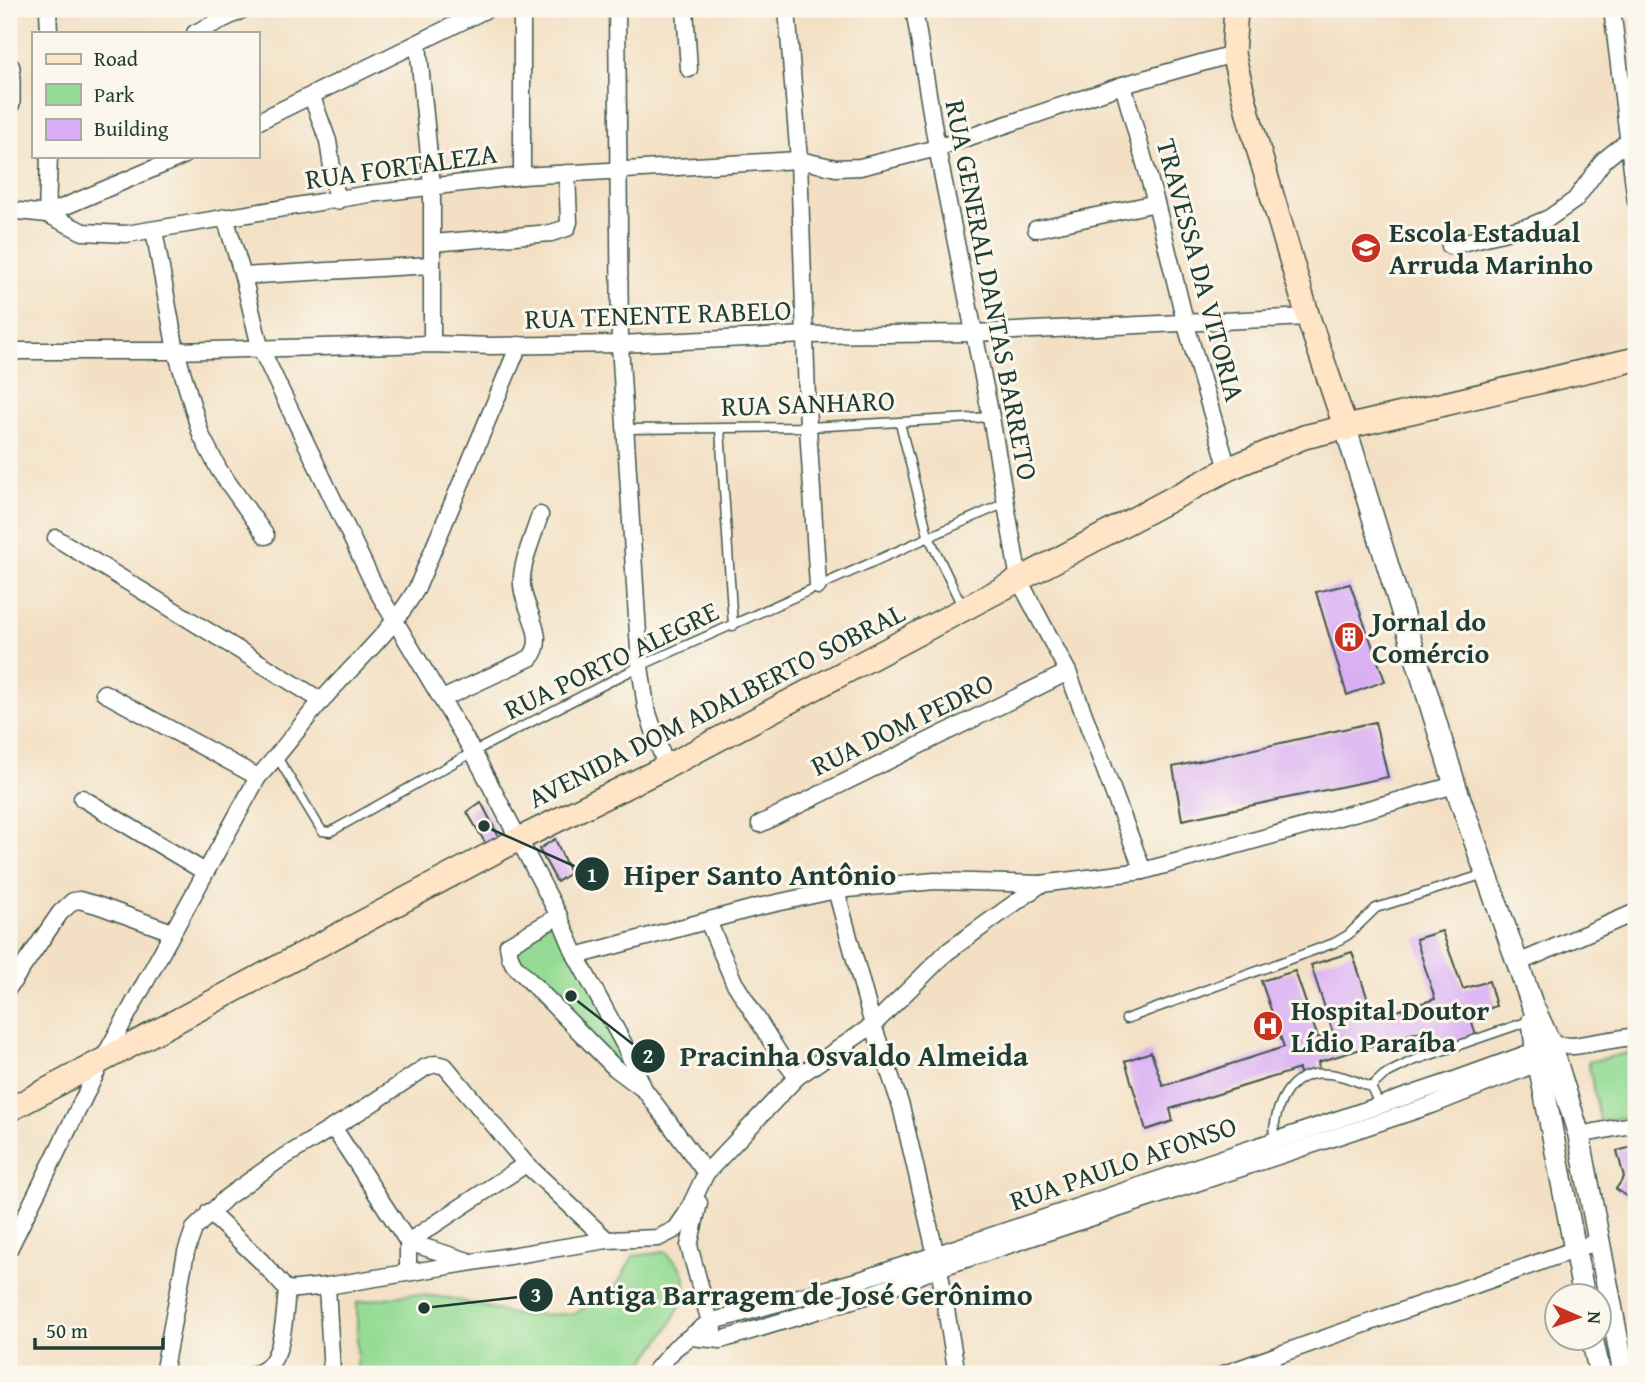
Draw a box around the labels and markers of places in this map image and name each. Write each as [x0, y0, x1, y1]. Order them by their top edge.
place label: Escola Estadual Arruda Marinho [1389, 211, 1593, 284]
school or university icon: Escola Estadual Arruda Marinho [1349, 231, 1383, 265]
place label: Jornal do Comércio [1368, 600, 1490, 673]
building icon: Jornal do Comércio [1332, 620, 1366, 654]
callout: Hiper Santo Antônio [575, 849, 910, 900]
place label: Hospital Doutor Lídio Paraíba [1291, 989, 1489, 1062]
hospital icon: Hospital Doutor Lídio Paraíba [1251, 1009, 1285, 1043]
callout: Pracinha Osvaldo Almeida [630, 1030, 1042, 1081]
callout: Antiga Barragem de José Gerônimo [518, 1269, 1046, 1320]

